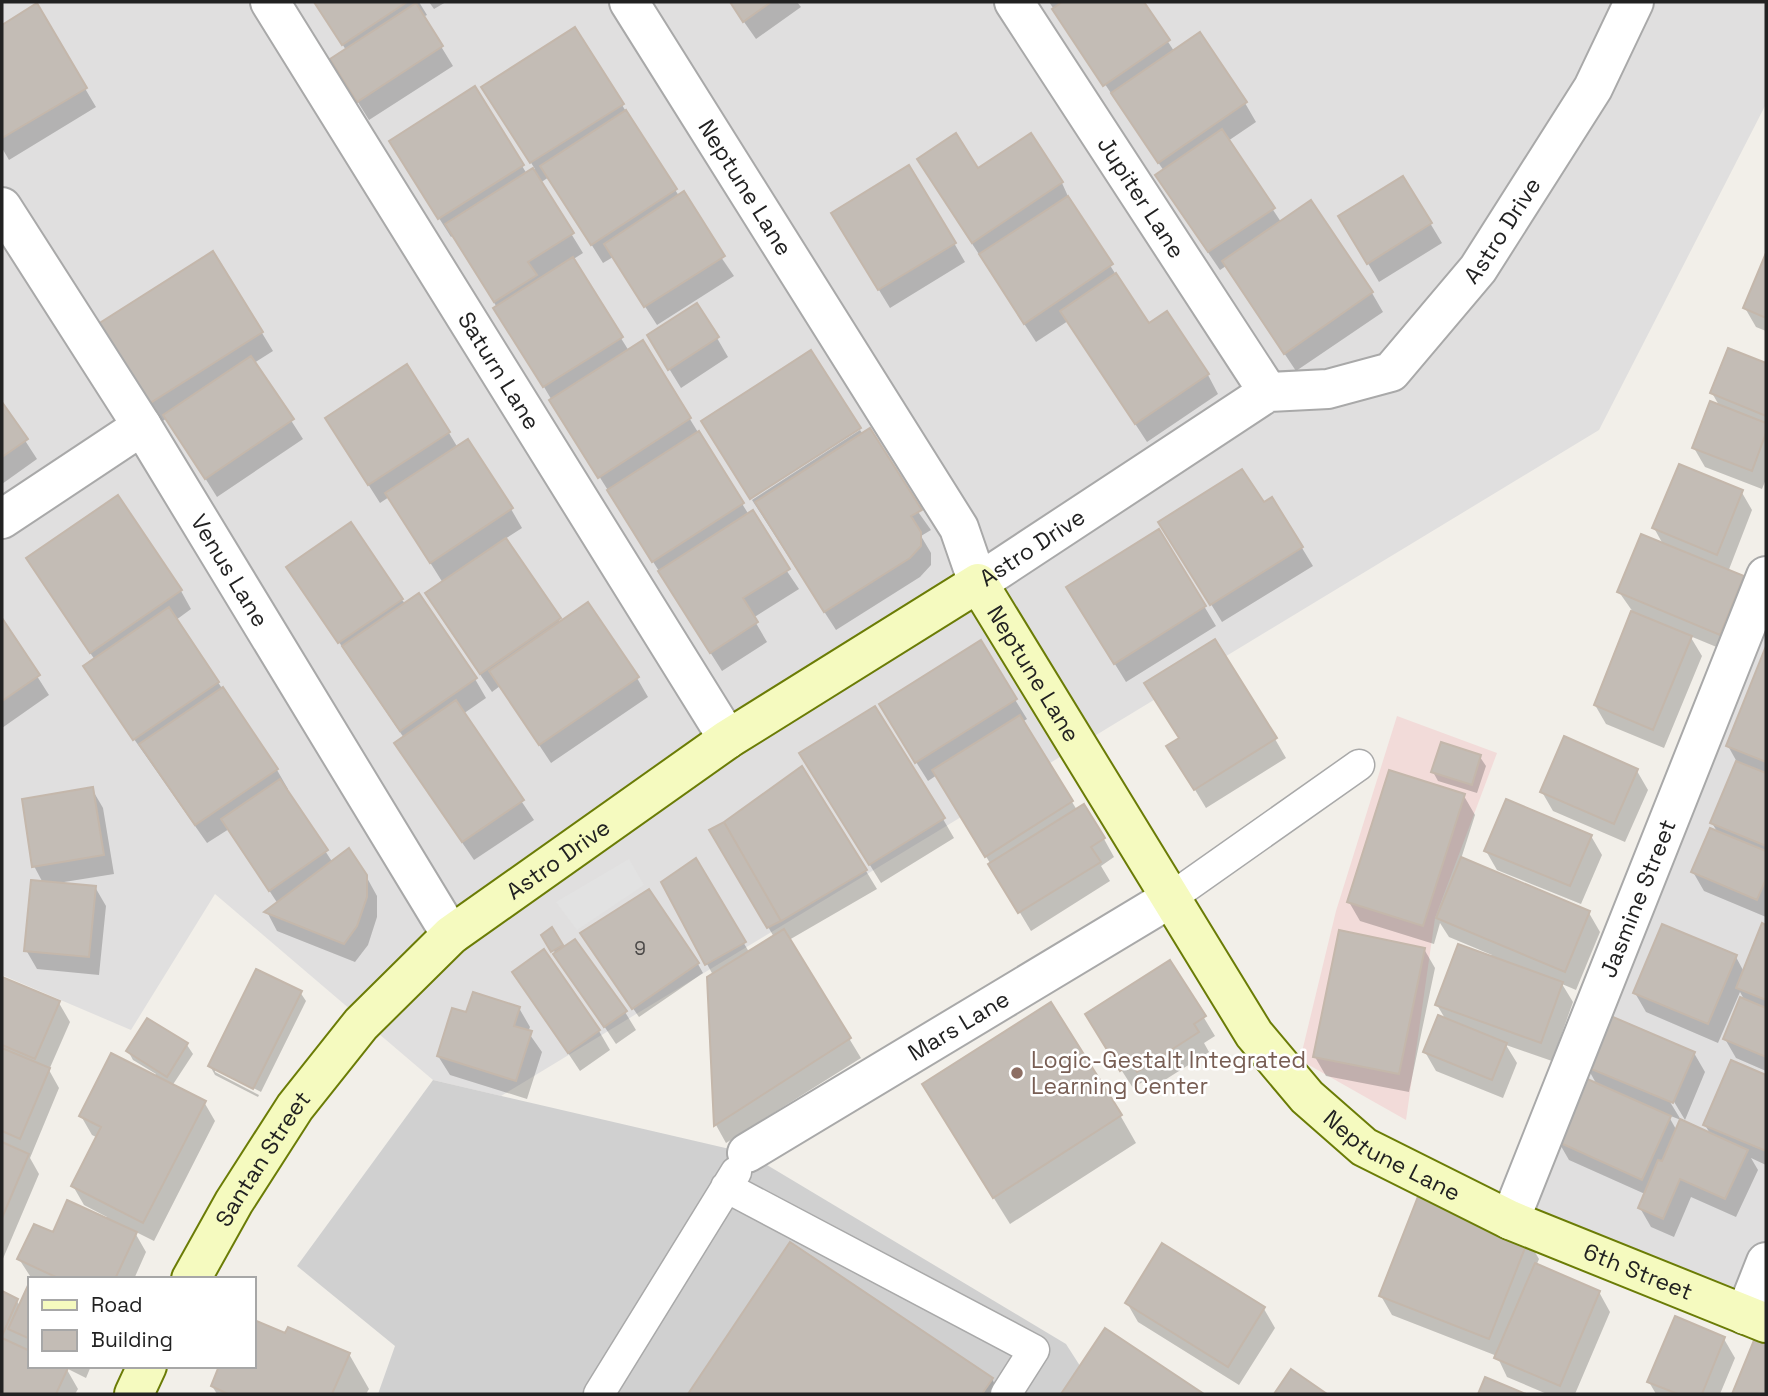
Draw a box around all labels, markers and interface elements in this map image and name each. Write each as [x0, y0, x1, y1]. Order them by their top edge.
street label: Neptune Lane [691, 114, 799, 261]
street label: Jupiter Lane [1091, 131, 1192, 264]
street label: Astro Drive [1457, 172, 1547, 290]
street label: Saturn Lane [451, 306, 547, 435]
street label: Astro Drive [974, 502, 1091, 593]
street label: Venus Lane [184, 509, 275, 632]
street label: Neptune Lane [980, 600, 1087, 748]
street label: Astro Drive [500, 812, 616, 906]
street label: Jasmine Street [1593, 815, 1683, 982]
house number: 9 [634, 936, 646, 961]
street label: Mars Lane [902, 984, 1015, 1068]
place label: Logic-Gestalt Integrated Learning Center [1031, 1045, 1306, 1101]
marker: Logic-Gestalt Integrated Learning Center [1009, 1065, 1025, 1081]
street label: Santan Street [208, 1085, 317, 1232]
street label: Neptune Lane [1317, 1103, 1465, 1208]
street label: 6th Street [1579, 1236, 1697, 1307]
legend [28, 1277, 256, 1368]
text: Road [91, 1291, 143, 1318]
text: Building [91, 1326, 173, 1353]

